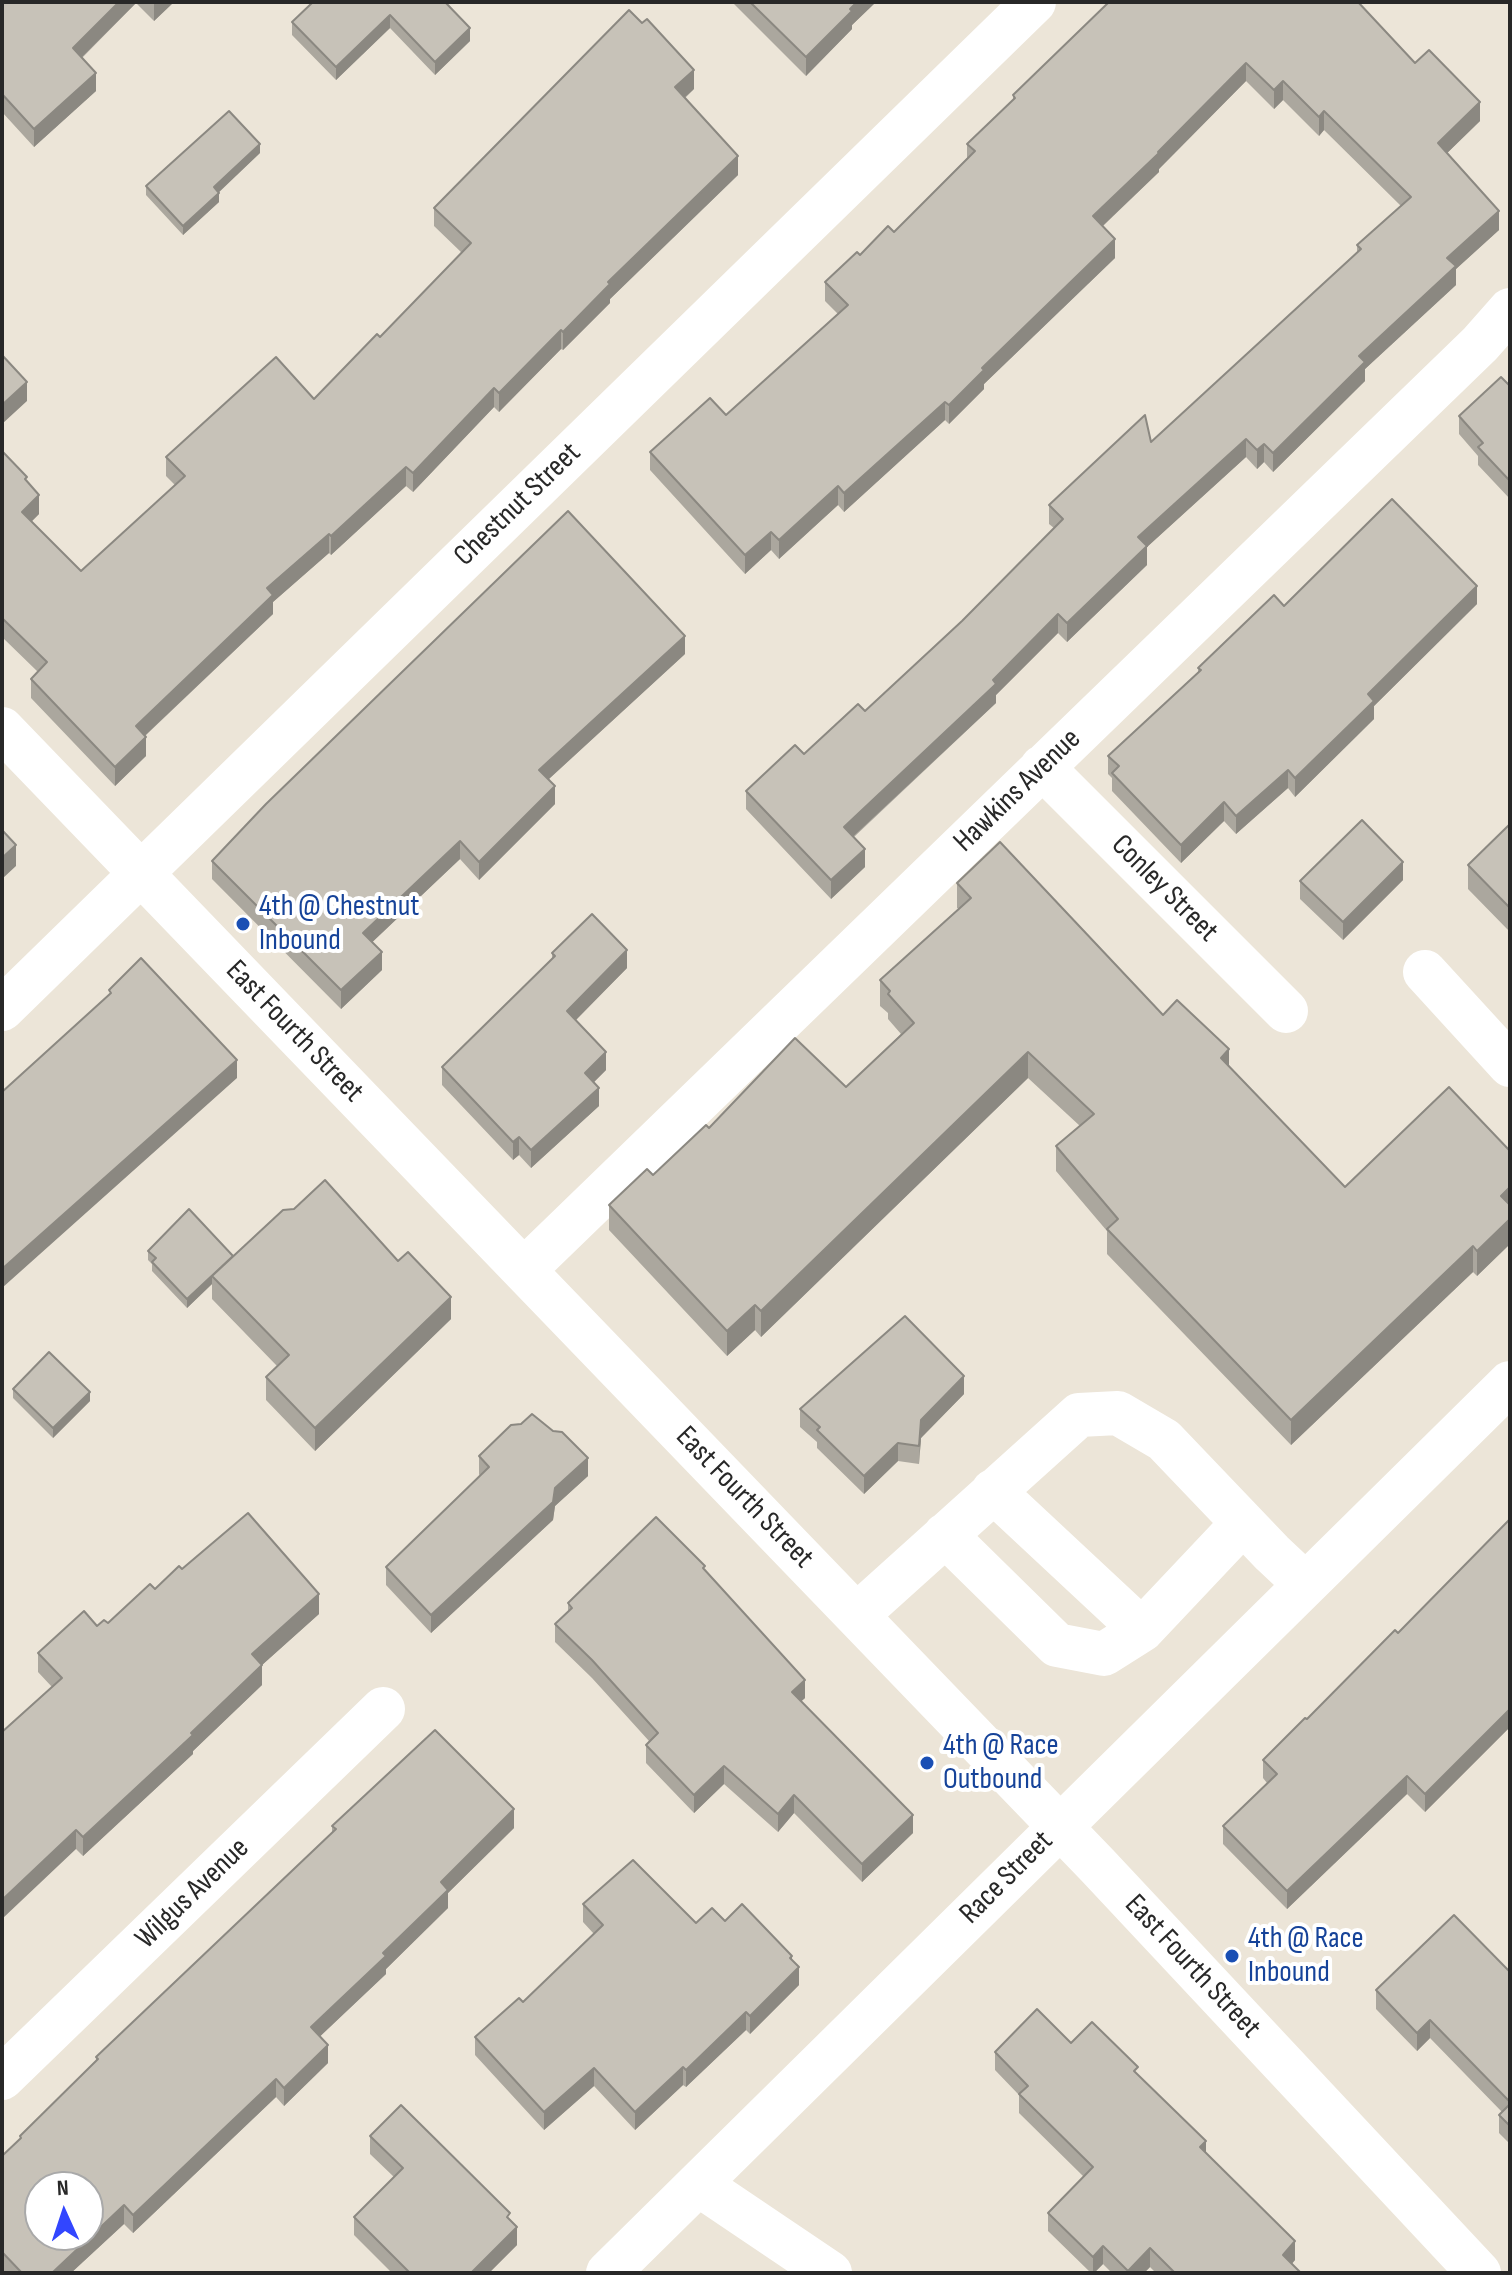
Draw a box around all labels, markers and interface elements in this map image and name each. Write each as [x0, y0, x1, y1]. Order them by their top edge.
street label: Chestnut Street [447, 436, 589, 574]
street label: Hawkins Avenue [947, 722, 1089, 860]
street label: Conley Street [1103, 828, 1225, 950]
place label: 4th @ Chestnut Inbound [259, 889, 419, 960]
marker: 4th @ Chestnut Inbound [234, 915, 252, 933]
street label: East Fourth Street [217, 954, 371, 1110]
street label: East Fourth Street [667, 1420, 821, 1576]
place label: 4th @ Race Outbound [943, 1728, 1058, 1798]
marker: 4th @ Race Outbound [918, 1754, 936, 1772]
street label: Race Street [953, 1824, 1061, 1932]
street label: Wilgus Avenue [129, 1831, 257, 1957]
street label: East Fourth Street [1116, 1888, 1268, 2046]
place label: 4th @ Race Inbound [1248, 1921, 1363, 1992]
marker: 4th @ Race Inbound [1223, 1947, 1241, 1965]
north arrow [24, 2171, 104, 2251]
text: N [56, 2175, 69, 2202]

